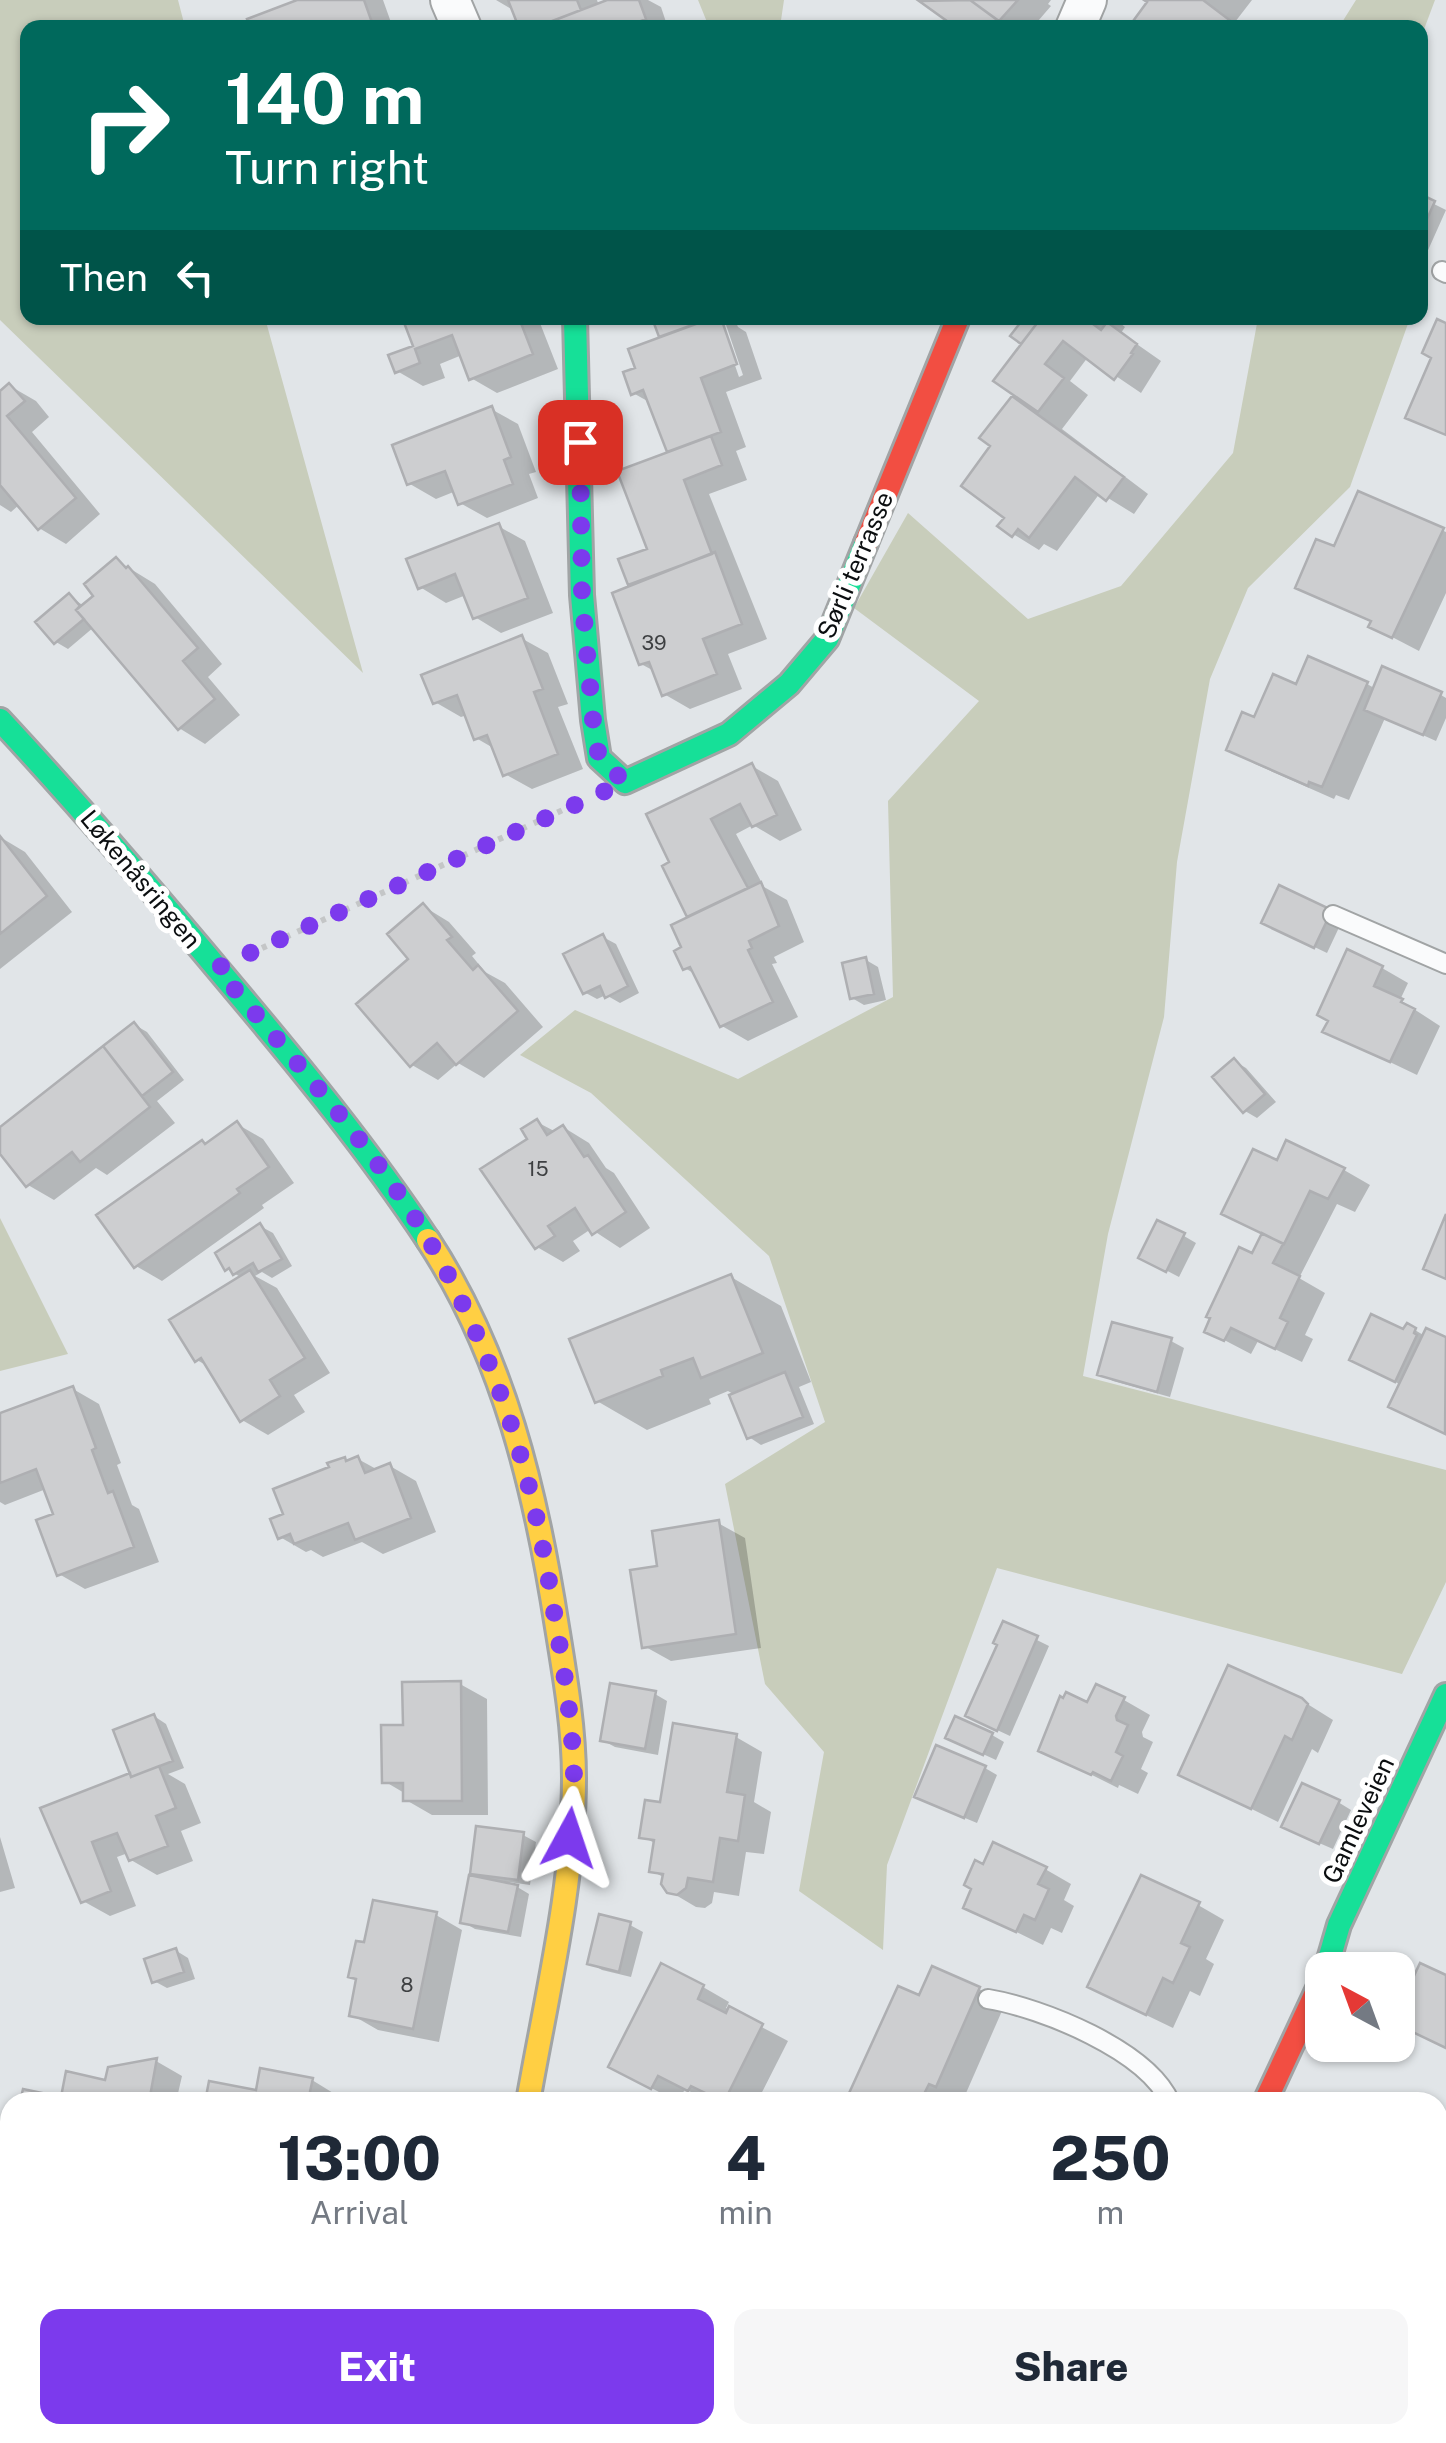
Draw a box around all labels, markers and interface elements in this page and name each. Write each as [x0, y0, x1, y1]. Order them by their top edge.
text: 140 m [225, 57, 424, 140]
icon: right [60, 60, 190, 190]
text: Turn right [225, 141, 429, 194]
icon: left [168, 250, 223, 305]
text: Then [60, 255, 148, 300]
pin [538, 400, 623, 485]
icon: arrive [553, 415, 608, 470]
street label: Sørli terrasse [811, 487, 899, 643]
house number: 39 [642, 631, 666, 655]
street label: Løkenåsringen [74, 804, 208, 954]
house number: 15 [528, 1157, 548, 1181]
street label: Gamleveien [1316, 1752, 1400, 1888]
position arrow [517, 1786, 621, 1890]
north arrow [1305, 1952, 1415, 2062]
map controls [1305, 1952, 1415, 2062]
house number: 8 [401, 1973, 413, 1997]
text: 13:00 [278, 2123, 441, 2194]
text: 4 [726, 2123, 766, 2194]
text: 250 [1050, 2123, 1171, 2194]
text: Arrival [310, 2194, 409, 2231]
text: min [719, 2194, 773, 2231]
text: m [1097, 2194, 1124, 2231]
button: Exit [40, 2309, 714, 2424]
button: Share [734, 2309, 1408, 2424]

